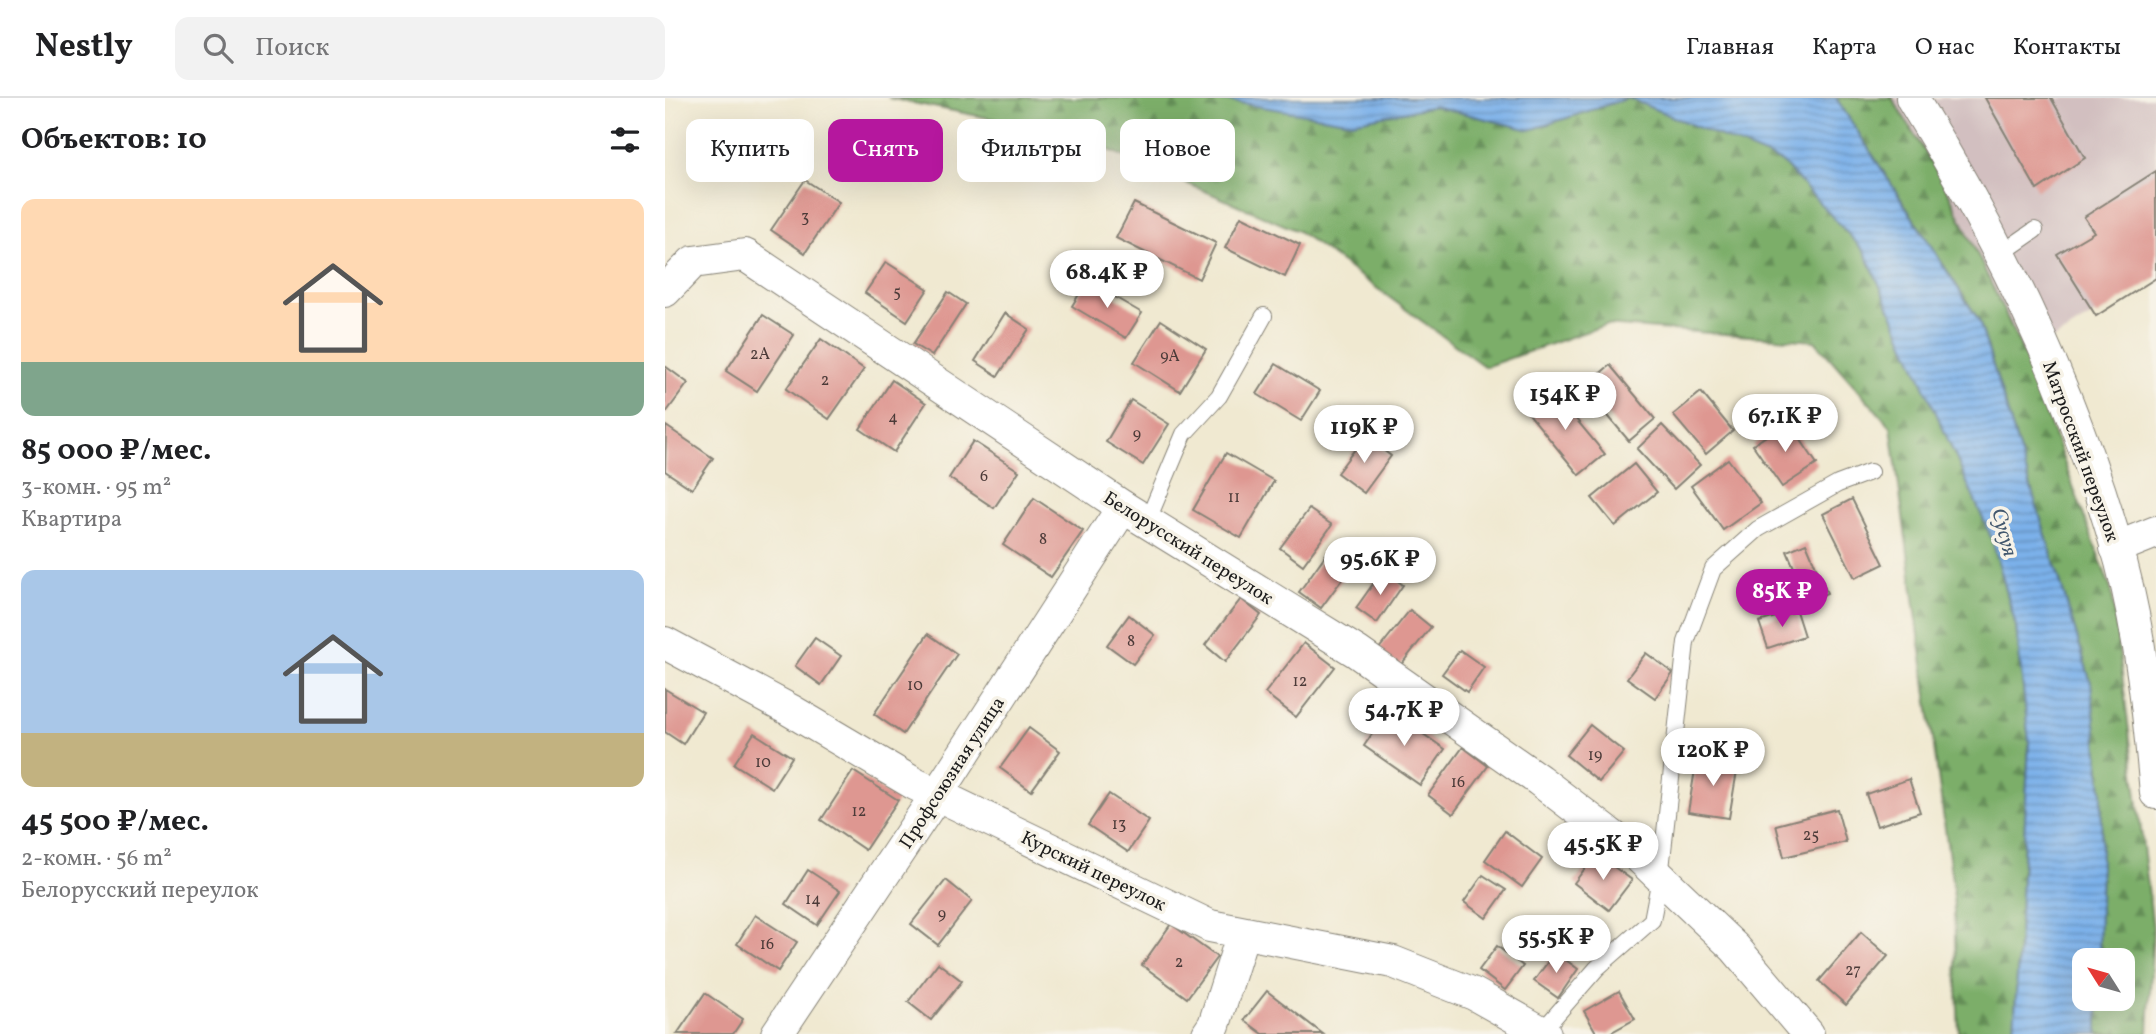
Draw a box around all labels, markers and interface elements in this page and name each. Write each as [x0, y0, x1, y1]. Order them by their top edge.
search box [175, 17, 665, 80]
text: Nestly [35, 25, 133, 71]
icon: search [199, 29, 237, 67]
text: Поиск [255, 30, 329, 66]
text: Главная [1686, 31, 1774, 65]
text: Карта [1812, 31, 1877, 65]
text: О нас [1915, 31, 1975, 65]
text: Контакты [2013, 31, 2121, 65]
text: Объектов: 10 [21, 119, 207, 161]
chip: Купить [686, 119, 814, 182]
chip: Снять [828, 119, 943, 182]
chip: Фильтры [957, 119, 1106, 182]
chip: Новое [1120, 119, 1235, 182]
icon: filters [606, 121, 644, 159]
house number: 3 [801, 207, 809, 229]
icon: home [270, 245, 396, 371]
pin: 68.4K ₽ [1042, 250, 1172, 310]
text: 68.4K ₽ [1066, 257, 1148, 289]
house number: 5 [893, 282, 901, 304]
house number: 2А [750, 344, 770, 366]
house number: 9А [1160, 346, 1180, 368]
street label: Матросский переулок [2035, 358, 2125, 546]
house number: 2 [821, 370, 829, 392]
pin: 154K ₽ [1508, 372, 1622, 432]
text: 154K ₽ [1529, 379, 1601, 411]
pin: 67.1K ₽ [1720, 394, 1850, 454]
text: 67.1K ₽ [1748, 401, 1822, 433]
pin: 119K ₽ [1307, 406, 1421, 465]
house number: 4 [888, 407, 898, 429]
text: 119K ₽ [1330, 412, 1398, 444]
house number: 9 [1133, 424, 1141, 446]
text: 85 000 ₽/мес. [21, 430, 212, 472]
house number: 6 [980, 466, 988, 488]
text: 3-комн. · 95 m² [21, 472, 171, 504]
street label: Белорусский переулок [1098, 486, 1278, 612]
house number: 11 [1228, 487, 1240, 509]
text: Квартира [21, 504, 122, 536]
water label: Сусуя [1983, 505, 2024, 560]
house number: 8 [1039, 529, 1047, 551]
pin: 95.6K ₽ [1315, 538, 1445, 597]
text: 95.6K ₽ [1340, 544, 1420, 576]
pin: 85K ₽ [1733, 570, 1831, 629]
text: 85K ₽ [1752, 576, 1812, 608]
icon: home [270, 616, 396, 742]
house number: 8 [1127, 631, 1135, 653]
house number: 12 [1293, 671, 1307, 693]
house number: 10 [907, 675, 923, 697]
pin: 54.7K ₽ [1339, 688, 1469, 748]
street label: Профсоюзная улица [894, 692, 1012, 854]
text: 54.7K ₽ [1365, 695, 1443, 727]
pin: 120K ₽ [1656, 728, 1770, 788]
text: 120K ₽ [1677, 735, 1749, 767]
house number: 19 [1588, 745, 1602, 767]
house number: 10 [755, 752, 771, 774]
house number: 16 [1451, 772, 1465, 794]
text: 45 500 ₽/мес. [21, 801, 209, 843]
house number: 12 [852, 801, 866, 823]
house number: 13 [1112, 814, 1126, 836]
pin: 45.5K ₽ [1538, 822, 1668, 882]
street label: Курский переулок [1016, 825, 1170, 918]
house number: 25 [1803, 825, 1819, 847]
text: 45.5K ₽ [1563, 829, 1643, 861]
text: 2-комн. · 56 m² [21, 843, 172, 875]
text: Белорусский переулок [21, 875, 258, 907]
house number: 14 [805, 889, 821, 911]
house number: 9 [938, 904, 946, 926]
pin: 55.5K ₽ [1491, 916, 1621, 975]
text: 55.5K ₽ [1518, 922, 1594, 954]
house number: 16 [760, 934, 774, 956]
north arrow [2072, 948, 2135, 1012]
map controls [2072, 948, 2135, 1011]
house number: 2 [1175, 952, 1183, 974]
house number: 27 [1845, 960, 1861, 982]

